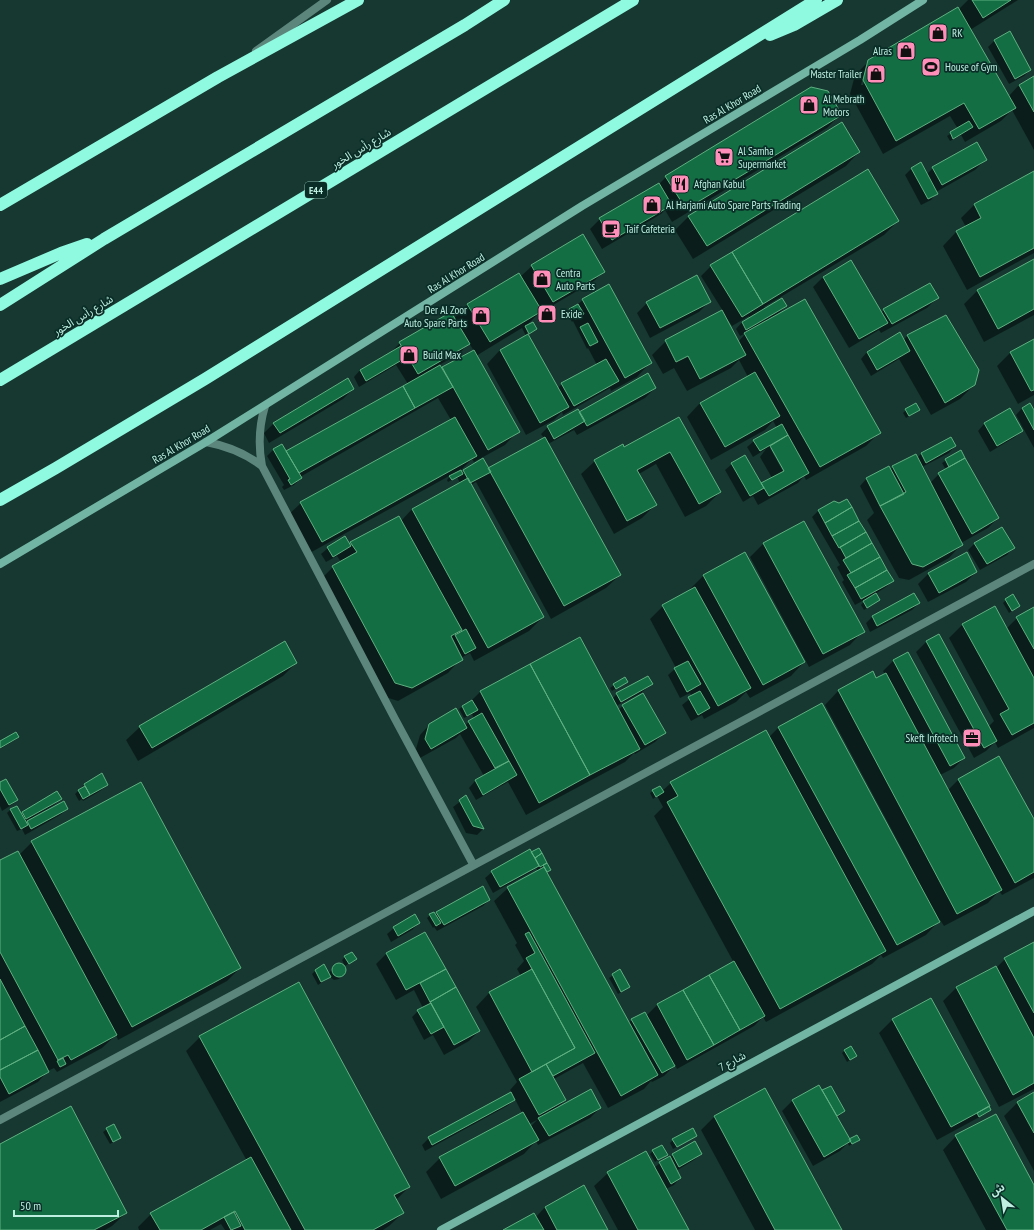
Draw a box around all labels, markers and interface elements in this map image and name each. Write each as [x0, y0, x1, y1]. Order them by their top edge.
shop icon: RK [927, 22, 949, 44]
place label: RK [952, 26, 963, 40]
shop icon: Alras [895, 40, 917, 62]
place label: Alras [873, 44, 892, 58]
sports icon: House of Gym [920, 56, 942, 78]
place label: House of Gym [945, 60, 998, 74]
shop icon: Master Trailer [865, 63, 887, 85]
place label: Master Trailer [810, 67, 862, 81]
street label: Ras Al Khor Road [701, 81, 764, 127]
place label: Al Mebrath Motors [823, 92, 865, 119]
shop icon: Al Mebrath Motors [798, 94, 820, 116]
street label: شارع رأس الخور [328, 124, 394, 173]
place label: Al Samha Supermarket [738, 144, 786, 171]
supermarket icon: Al Samha Supermarket [713, 146, 735, 168]
restaurant icon: Afghan Kabul [669, 173, 691, 195]
place label: Afghan Kabul [694, 177, 745, 191]
road number: E44 [305, 182, 327, 198]
shop icon: Al Harjami Auto Spare Parts Trading [641, 194, 663, 216]
place label: Al Harjami Auto Spare Parts Trading [666, 198, 801, 212]
cafe icon: Taif Cafeteria [600, 218, 622, 240]
place label: Taif Cafeteria [625, 222, 675, 236]
street label: Ras Al Khor Road [425, 250, 487, 296]
place label: Centra Auto Parts [556, 266, 595, 293]
shop icon: Centra Auto Parts [531, 268, 553, 290]
street label: شارع رأس الخور [50, 291, 116, 340]
place label: Der Al Zoor Auto Spare Parts [404, 303, 467, 330]
shop icon: Exide [536, 303, 558, 325]
shop icon: Der Al Zoor Auto Spare Parts [470, 305, 492, 327]
place label: Exide [561, 307, 582, 321]
shop icon: Build Max [398, 344, 420, 366]
place label: Build Max [423, 348, 461, 362]
street label: Ras Al Khor Road [150, 421, 213, 467]
office icon: Skeft Infotech [961, 727, 983, 749]
place label: Skeft Infotech [906, 731, 958, 745]
street label: شارع 7 [716, 1048, 749, 1075]
north arrow [982, 1178, 1022, 1218]
text: ش [987, 1180, 1007, 1199]
scale bar [14, 1192, 118, 1218]
text: 50 m [20, 1198, 41, 1213]

